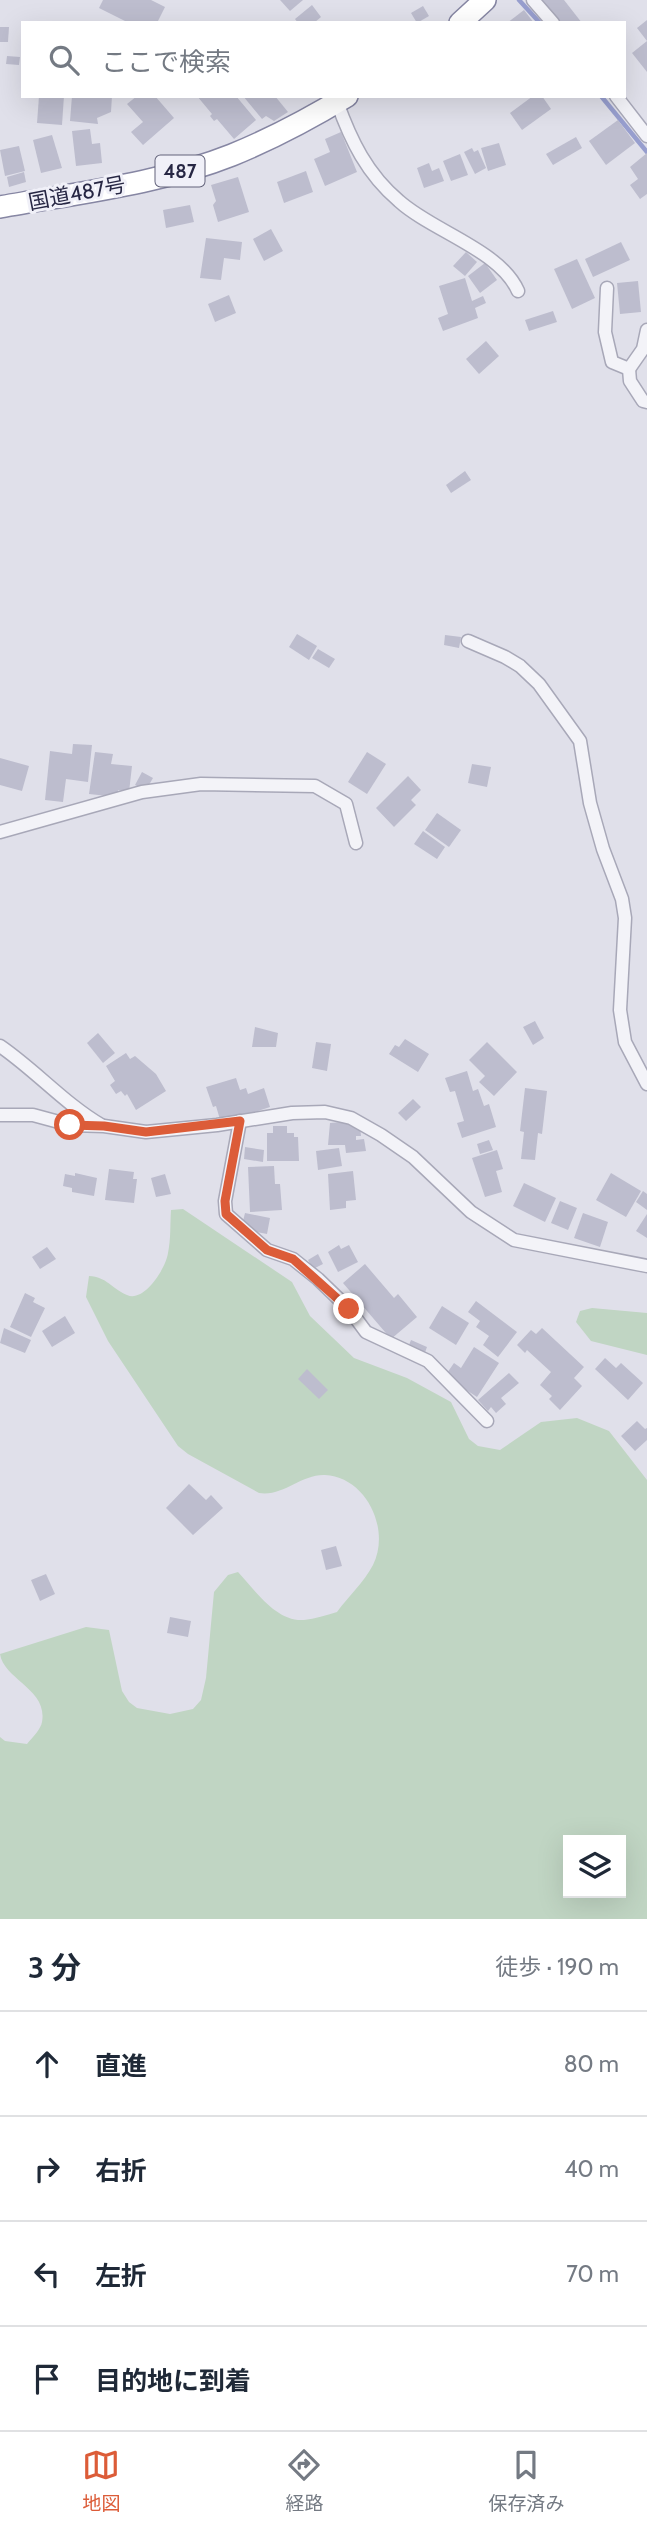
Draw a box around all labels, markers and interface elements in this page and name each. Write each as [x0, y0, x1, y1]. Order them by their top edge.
search box [21, 21, 626, 98]
icon: search [45, 41, 83, 79]
text: ここで検索 [101, 46, 231, 78]
road number: 487 [156, 155, 204, 186]
street label: 国道487号 [26, 171, 128, 215]
route start [54, 1109, 85, 1140]
route end [333, 1293, 364, 1324]
map controls [563, 1835, 626, 1898]
button: layers [563, 1835, 626, 1898]
text: 3 分 [28, 1949, 81, 1986]
text: 徒歩 · 190 m [495, 1953, 619, 1981]
icon: ahead [28, 2045, 66, 2083]
text: 直進 [95, 2050, 147, 2082]
text: 80 m [564, 2050, 619, 2078]
icon: right [28, 2150, 66, 2188]
text: 右折 [95, 2155, 147, 2187]
text: 40 m [564, 2155, 619, 2183]
icon: left [28, 2255, 66, 2293]
text: 左折 [95, 2260, 147, 2292]
text: 70 m [566, 2260, 619, 2288]
icon: arrive [28, 2360, 66, 2398]
text: 目的地に到着 [95, 2365, 251, 2397]
tab: 地図 [82, 2446, 121, 2515]
tab: 経路 [285, 2446, 324, 2515]
tab: 保存済み [488, 2446, 565, 2515]

